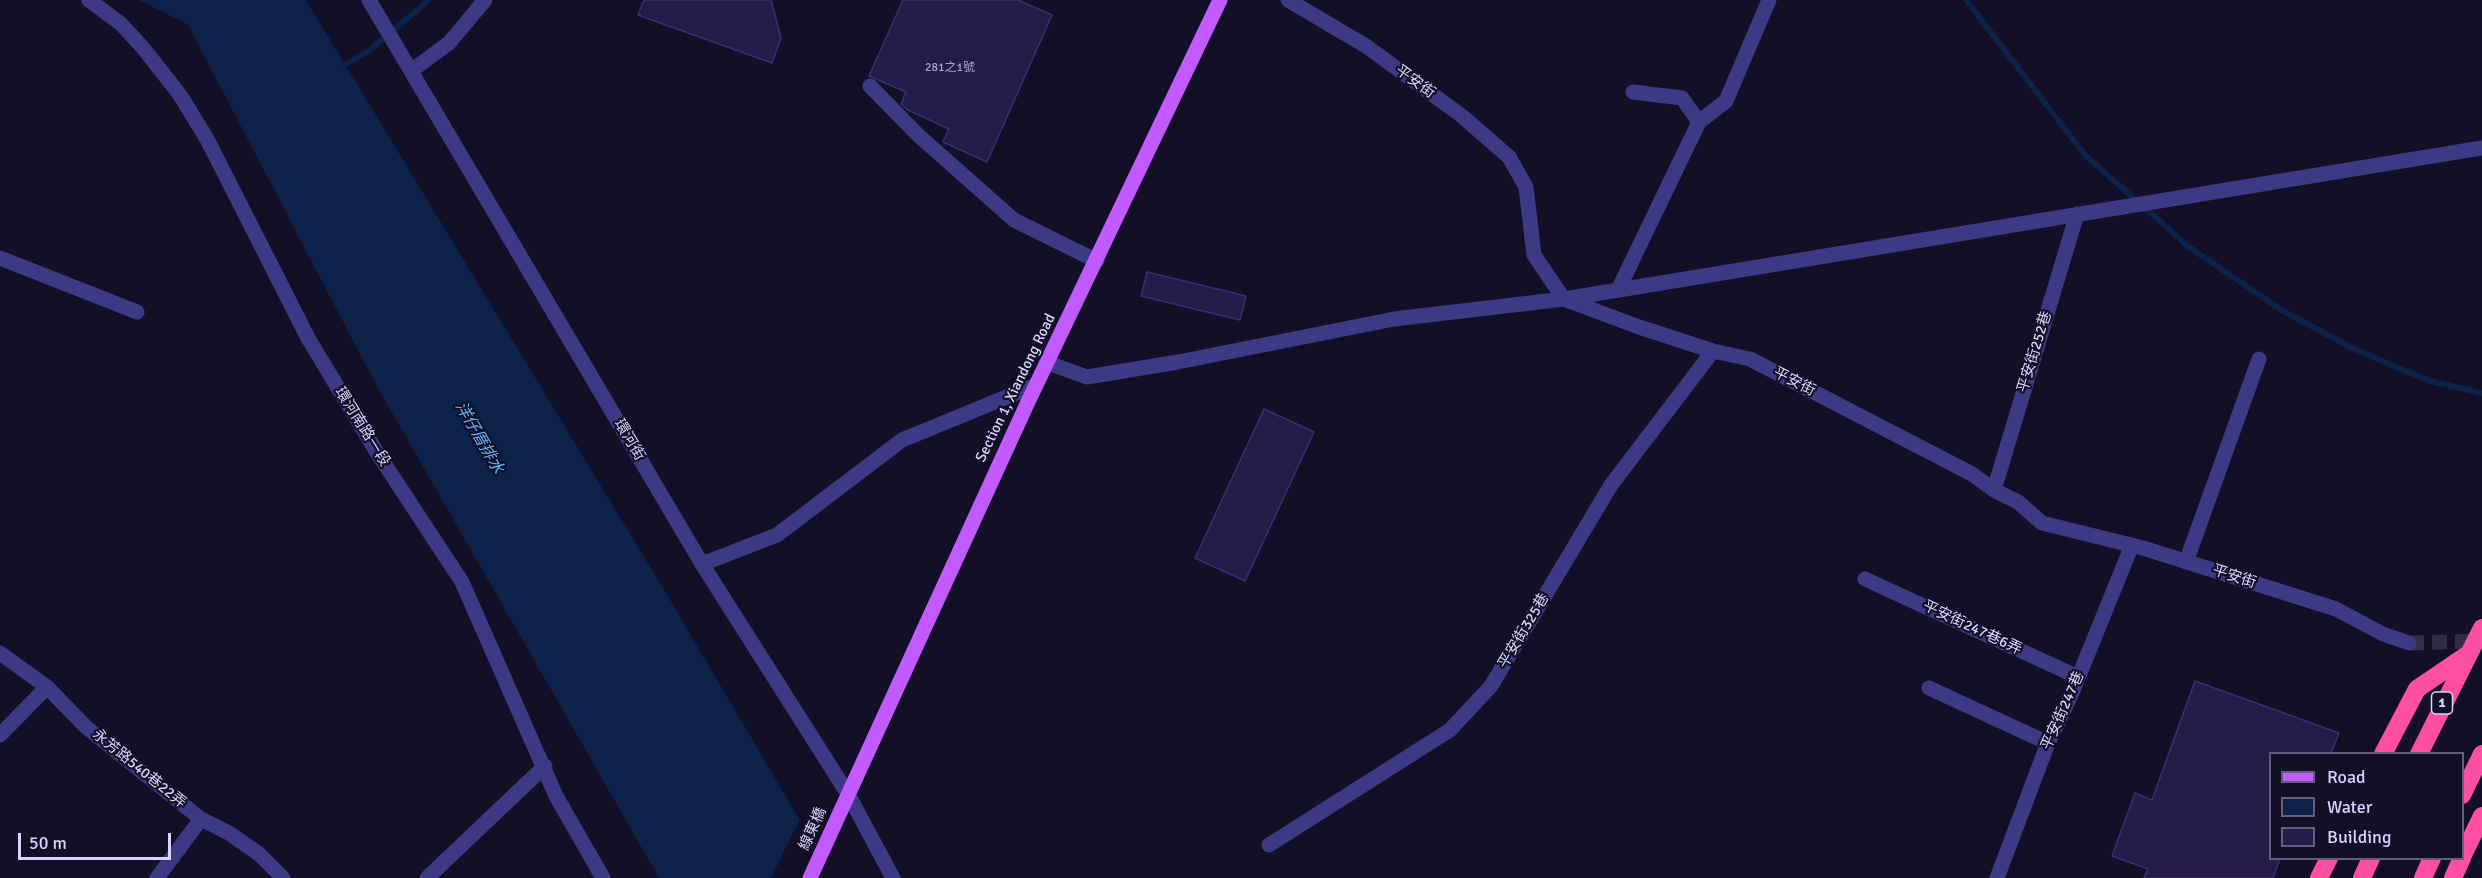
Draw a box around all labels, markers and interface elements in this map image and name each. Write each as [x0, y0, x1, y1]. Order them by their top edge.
house number: 281之1號 [925, 61, 975, 75]
street label: 平安街 [1392, 61, 1438, 103]
street label: 平安街252巷 [2014, 309, 2056, 395]
street label: Section 1, Xiandong Road [972, 311, 1060, 465]
street label: 平安街 [1770, 364, 1818, 400]
street label: 環河南路一段 [331, 384, 393, 470]
water label: 洋仔厝排水 [451, 399, 507, 477]
street label: 環河街 [610, 416, 648, 464]
street label: 平安街 [2210, 561, 2258, 593]
street label: 平安街325巷 [1495, 590, 1553, 672]
street label: 平安街247巷6弄 [1920, 597, 2024, 659]
street label: 平安街247巷 [2038, 669, 2088, 753]
road number: 1 [2432, 692, 2452, 714]
street label: 永芳路540巷22弄 [88, 726, 190, 812]
legend [2269, 752, 2464, 860]
text: Road [2327, 766, 2366, 788]
text: Water [2327, 796, 2372, 818]
street label: 線東橋 [796, 805, 830, 853]
scale bar [21, 821, 174, 859]
text: Building [2327, 826, 2391, 848]
text: 50 m [29, 832, 67, 854]

